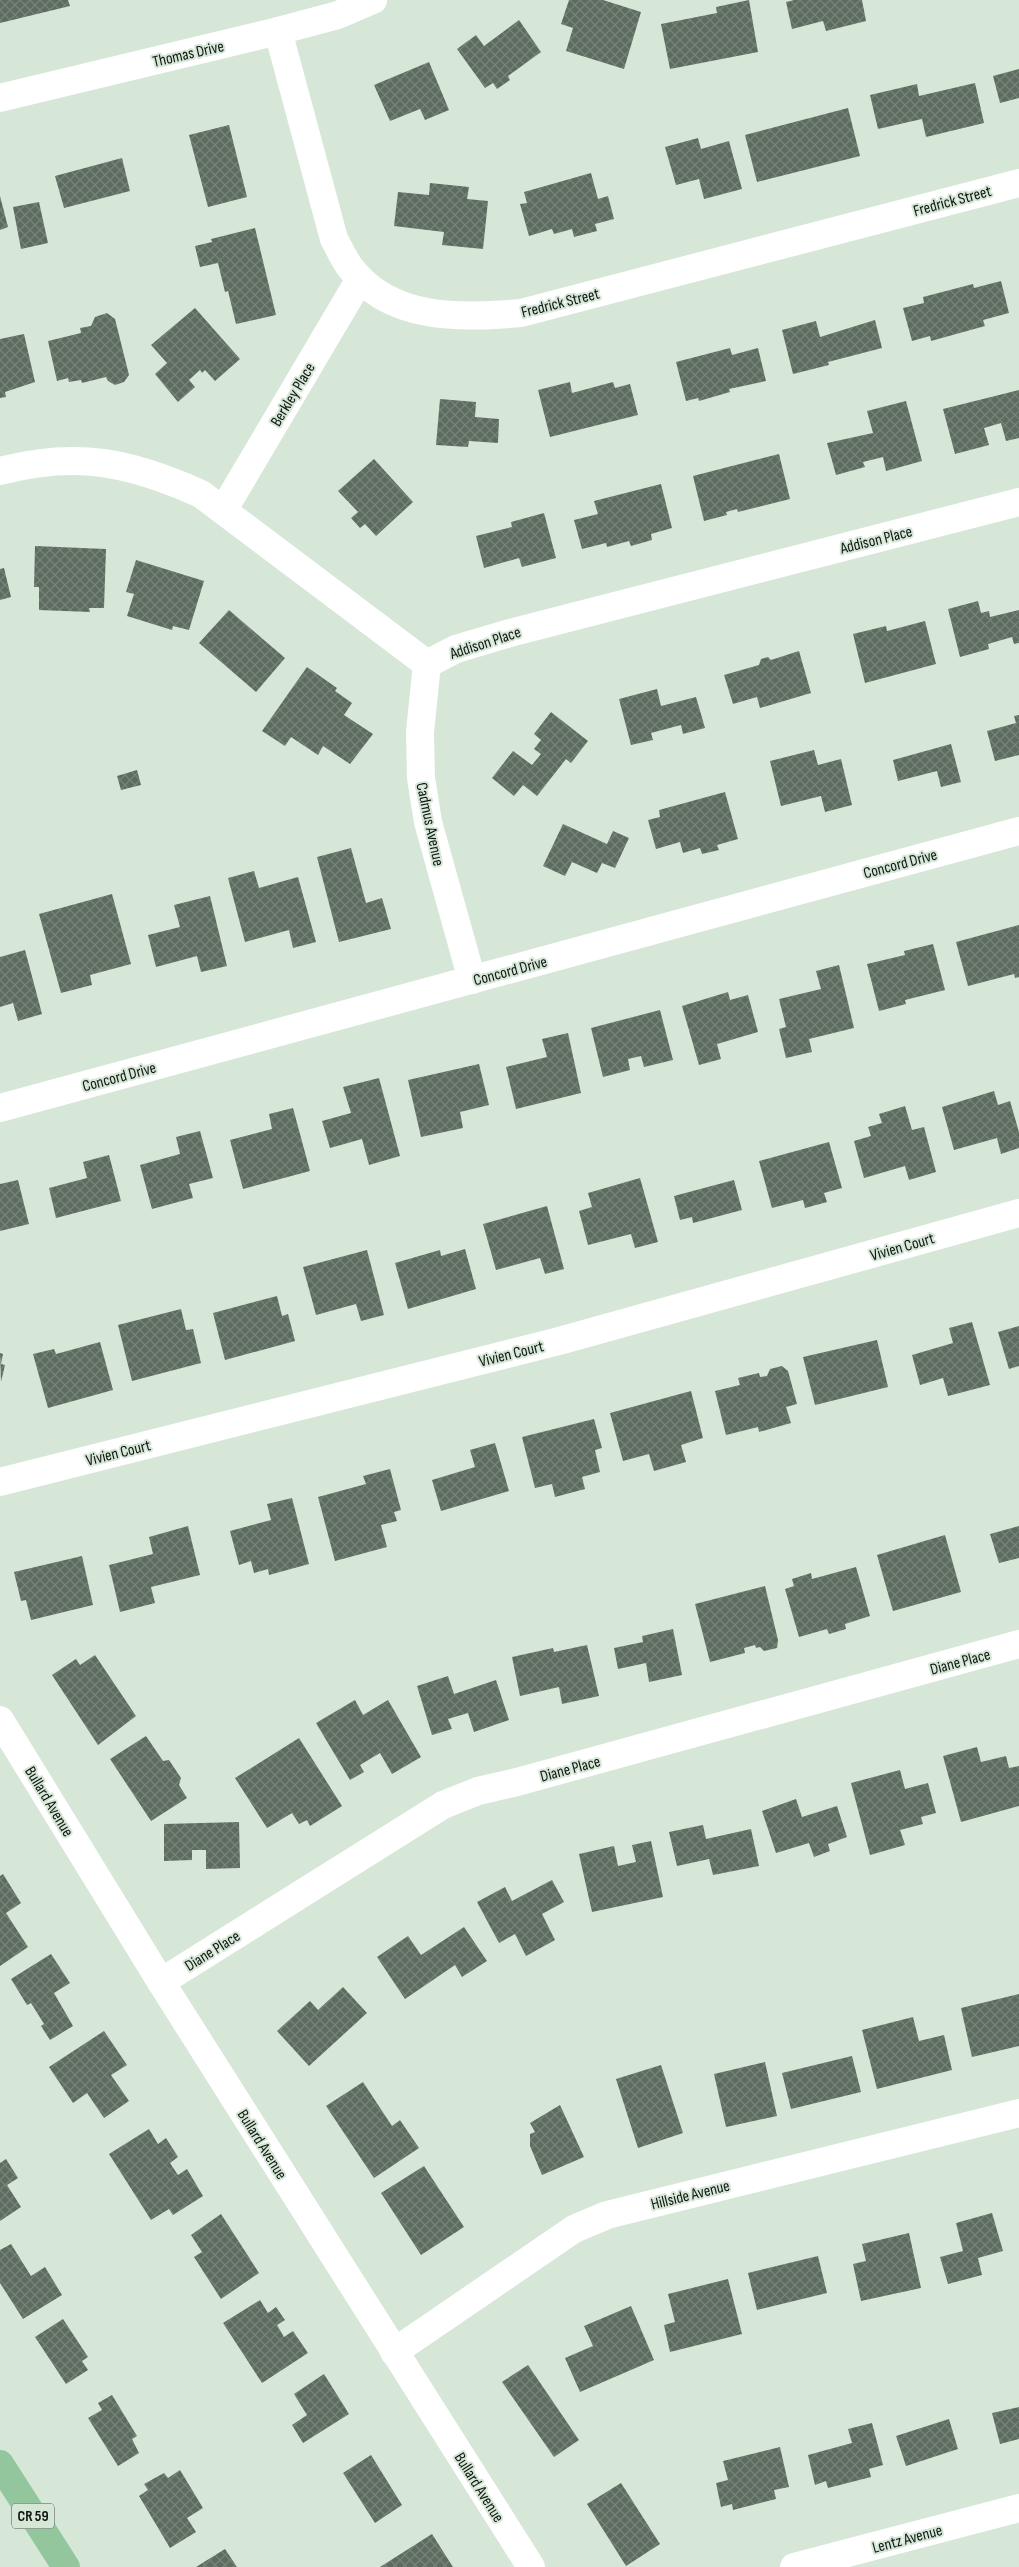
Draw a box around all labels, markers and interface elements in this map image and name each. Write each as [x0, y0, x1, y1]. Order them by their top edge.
street label: Thomas Drive [151, 37, 226, 72]
street label: Fredrick Street [911, 182, 994, 221]
street label: Fredrick Street [519, 285, 602, 322]
street label: Berkley Place [267, 359, 320, 430]
street label: Addison Place [837, 522, 914, 559]
street label: Addison Place [447, 623, 523, 664]
street label: Cadmus Avenue [411, 781, 448, 868]
street label: Concord Drive [861, 845, 939, 883]
street label: Concord Drive [471, 952, 549, 990]
street label: Concord Drive [80, 1058, 158, 1096]
street label: Vivien Court [868, 1229, 937, 1266]
street label: Vivien Court [477, 1337, 546, 1372]
street label: Vivien Court [84, 1436, 153, 1471]
street label: Diane Place [928, 1645, 993, 1680]
street label: Diane Place [538, 1752, 603, 1787]
street label: Bullard Avenue [20, 1763, 77, 1840]
street label: Diane Place [182, 1927, 244, 1976]
street label: Bullard Avenue [233, 2106, 291, 2183]
street label: Hillside Avenue [649, 2176, 732, 2214]
street label: Bullard Avenue [450, 2449, 508, 2526]
road number: CR 59 [12, 2504, 54, 2528]
street label: Lentz Avenue [870, 2521, 944, 2558]

